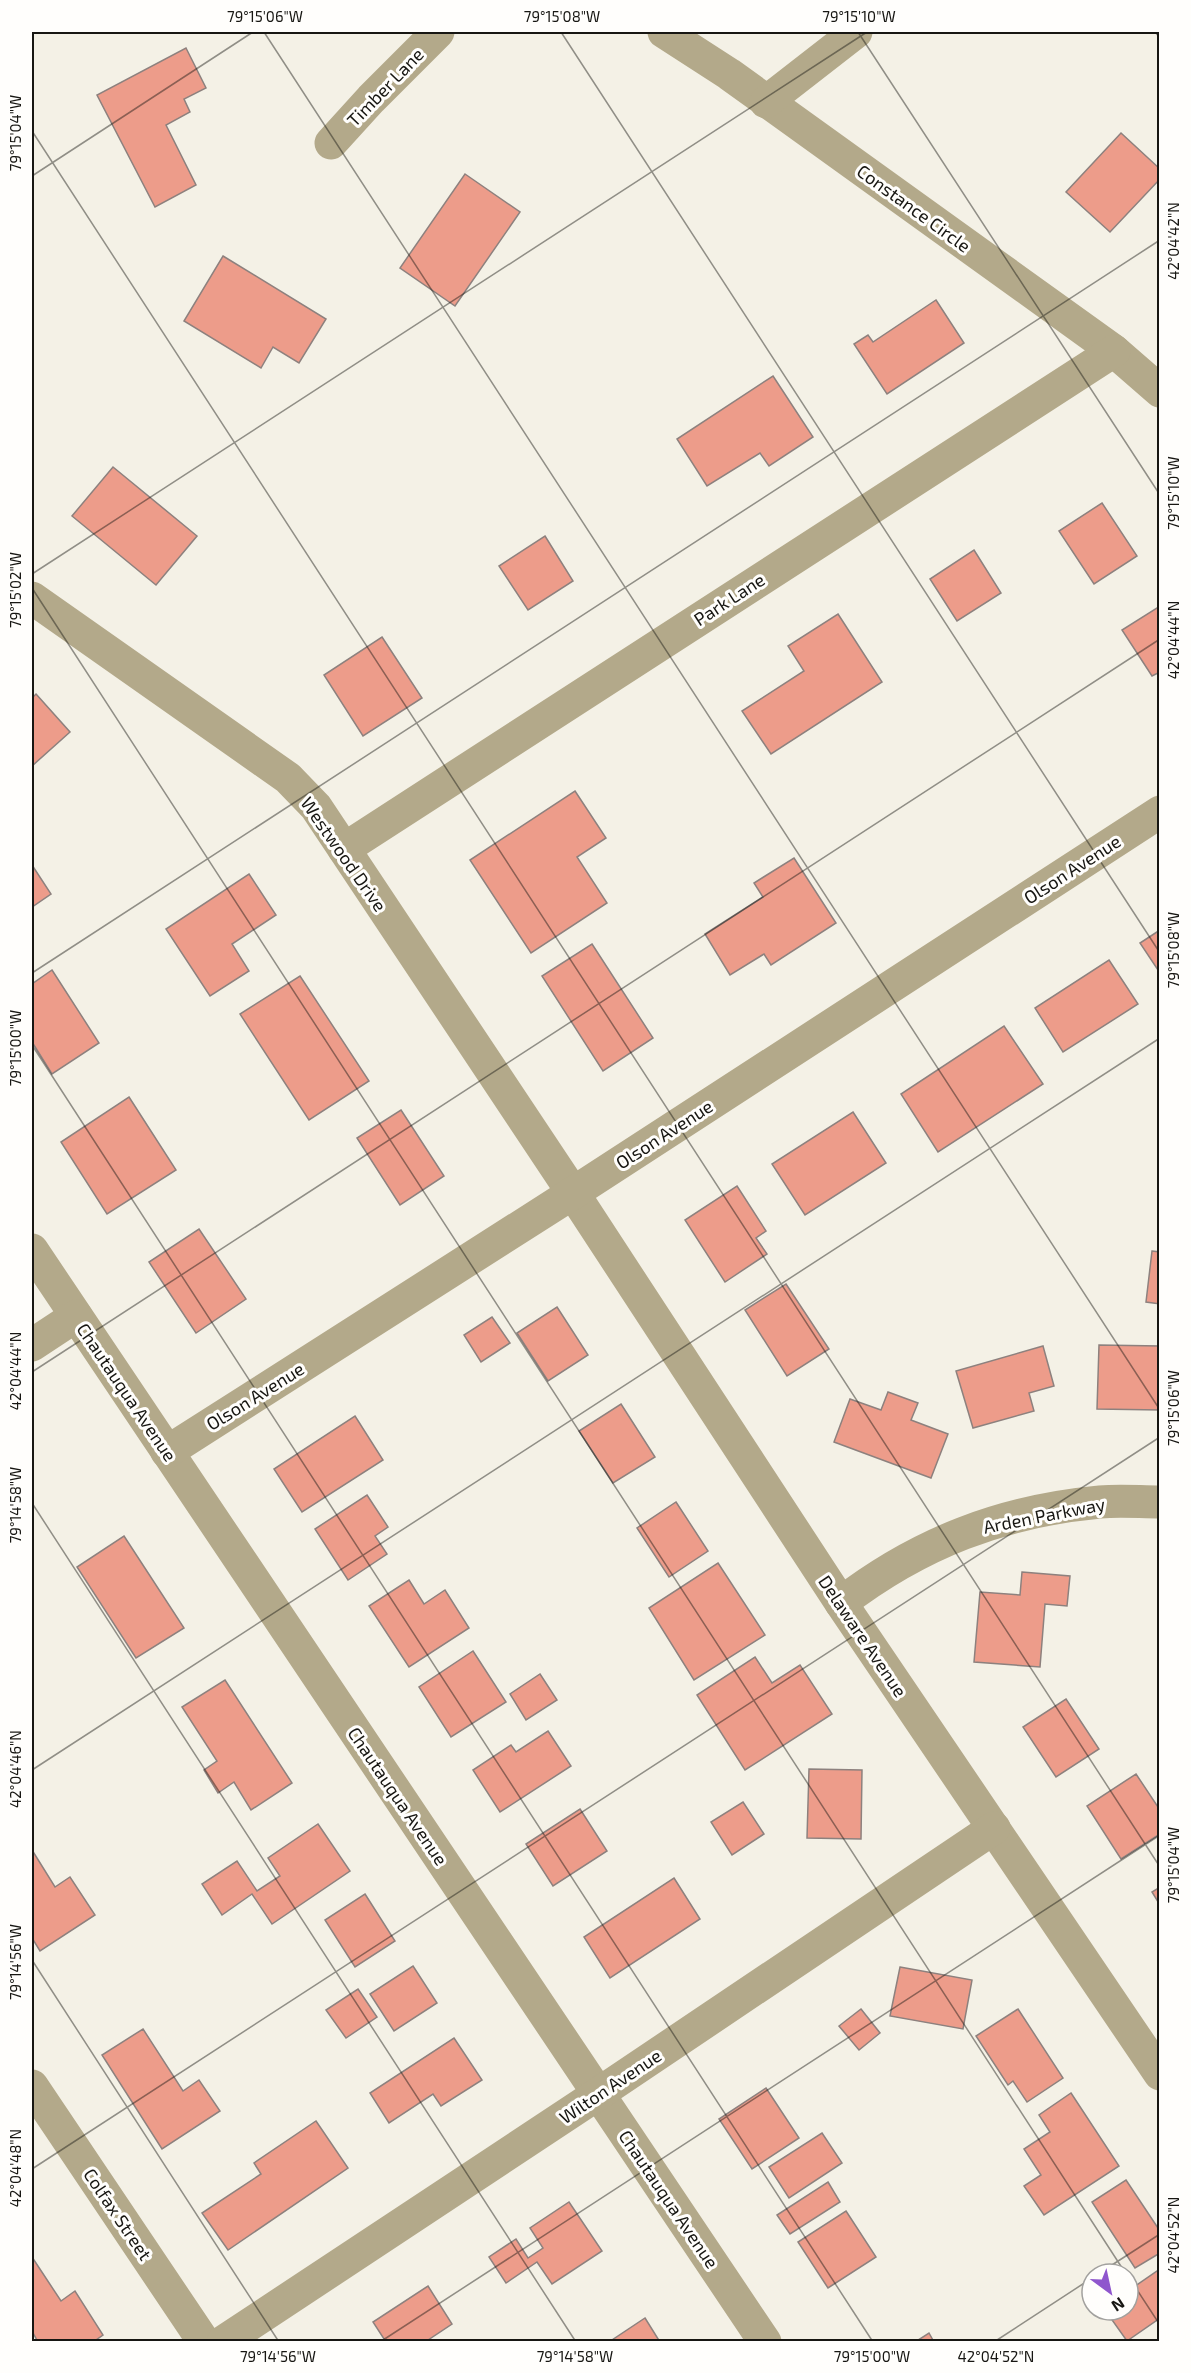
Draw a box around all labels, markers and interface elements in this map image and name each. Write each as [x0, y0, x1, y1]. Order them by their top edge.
text: 79°15'06"W [227, 7, 303, 25]
text: 79°15'08"W [524, 7, 600, 25]
text: 79°15'10"W [822, 7, 896, 25]
street label: Timber Lane [342, 43, 428, 131]
text: 79°15'04"W [6, 95, 24, 171]
street label: Constance Circle [853, 159, 975, 257]
text: 42°04'42"N [1164, 202, 1182, 280]
text: 79°15'10"W [1164, 456, 1182, 530]
text: 79°15'02"W [6, 552, 24, 628]
street label: Park Lane [690, 568, 768, 630]
text: 42°04'44"N [1164, 601, 1182, 679]
street label: Westwood Drive [296, 793, 392, 915]
street label: Olson Avenue [1019, 830, 1125, 908]
text: 79°15'08"W [1164, 912, 1182, 988]
text: 79°15'00"W [6, 1010, 24, 1086]
street label: Olson Avenue [611, 1095, 717, 1173]
street label: Chautauqua Avenue [73, 1319, 181, 1465]
text: 42°04'44"N [6, 1332, 24, 1410]
street label: Olson Avenue [202, 1357, 308, 1435]
text: 79°15'06"W [1164, 1370, 1182, 1446]
text: 79°14'58"W [6, 1467, 24, 1543]
street label: Arden Parkway [981, 1492, 1107, 1538]
street label: Delaware Avenue [814, 1571, 912, 1701]
street label: Chautauqua Avenue [344, 1723, 452, 1869]
text: 42°04'46"N [6, 1730, 24, 1808]
text: 79°15'04"W [1164, 1827, 1182, 1903]
text: 79°14'56"W [6, 1924, 24, 2000]
street label: Wilton Avenue [555, 2044, 665, 2128]
street label: Chautauqua Avenue [615, 2126, 723, 2272]
text: 42°04'48"N [6, 2129, 24, 2207]
street label: Colfax Street [79, 2164, 157, 2264]
text: 42°04'52"N [1164, 2197, 1182, 2273]
north arrow [1080, 2262, 1140, 2322]
text: N [1108, 2294, 1128, 2316]
text: 79°14'56"W [240, 2347, 316, 2365]
text: 79°14'58"W [537, 2347, 613, 2365]
text: 79°15'00"W [834, 2347, 910, 2365]
text: 42°04'52"N [958, 2347, 1034, 2365]

